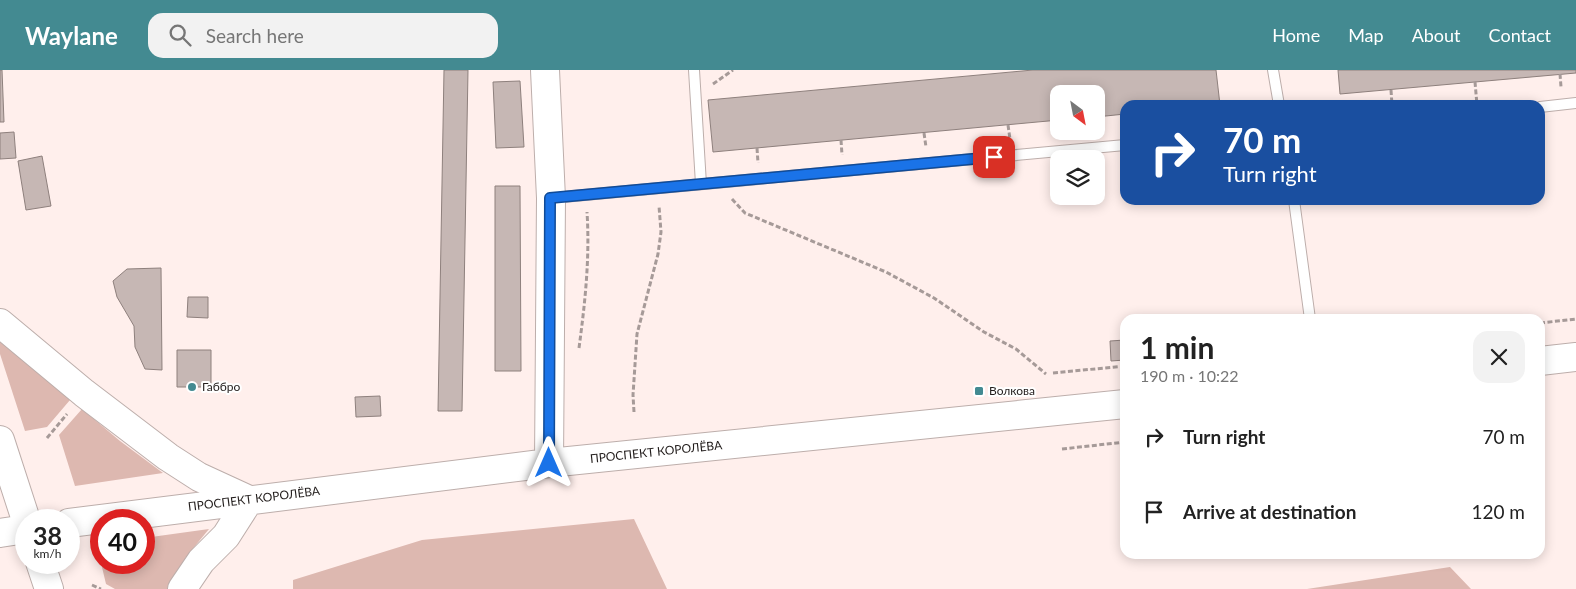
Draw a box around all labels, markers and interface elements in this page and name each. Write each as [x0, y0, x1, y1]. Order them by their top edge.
search box [148, 13, 498, 58]
text: Waylane [25, 21, 118, 50]
icon: search [166, 21, 194, 49]
text: Search here [206, 24, 304, 47]
text: Home [1272, 24, 1320, 46]
text: Map [1348, 24, 1384, 46]
text: About [1412, 24, 1461, 46]
text: Contact [1489, 24, 1551, 46]
north arrow [1050, 85, 1105, 140]
map controls [1050, 85, 1105, 205]
text: 70 m [1223, 118, 1301, 160]
icon: right [1140, 120, 1205, 185]
pin [973, 136, 1015, 178]
icon: arrive [980, 143, 1008, 171]
button: layers [1050, 150, 1105, 205]
text: Turn right [1223, 160, 1317, 187]
text: 1 min [1140, 329, 1214, 365]
button: close [1473, 331, 1525, 383]
text: 190 m · 10:22 [1140, 366, 1239, 385]
place label: Габбро [202, 379, 240, 394]
marker: Габбро [186, 381, 198, 393]
place label: Волкова [989, 383, 1035, 398]
marker: Волкова [973, 385, 985, 397]
icon: right [1140, 423, 1168, 451]
text: Turn right [1183, 425, 1265, 448]
text: 70 m [1482, 425, 1525, 448]
position arrow [522, 436, 574, 488]
street label: ПРОСПЕКТ КОРОЛЁВА [589, 437, 724, 466]
street label: ПРОСПЕКТ КОРОЛЁВА [187, 483, 322, 514]
icon: arrive [1140, 498, 1168, 526]
text: Arrive at destination [1183, 500, 1356, 523]
text: 120 m [1471, 500, 1525, 523]
speed limit sign: 40 [90, 509, 155, 574]
text: 38 [33, 520, 62, 550]
text: km/h [33, 546, 62, 561]

